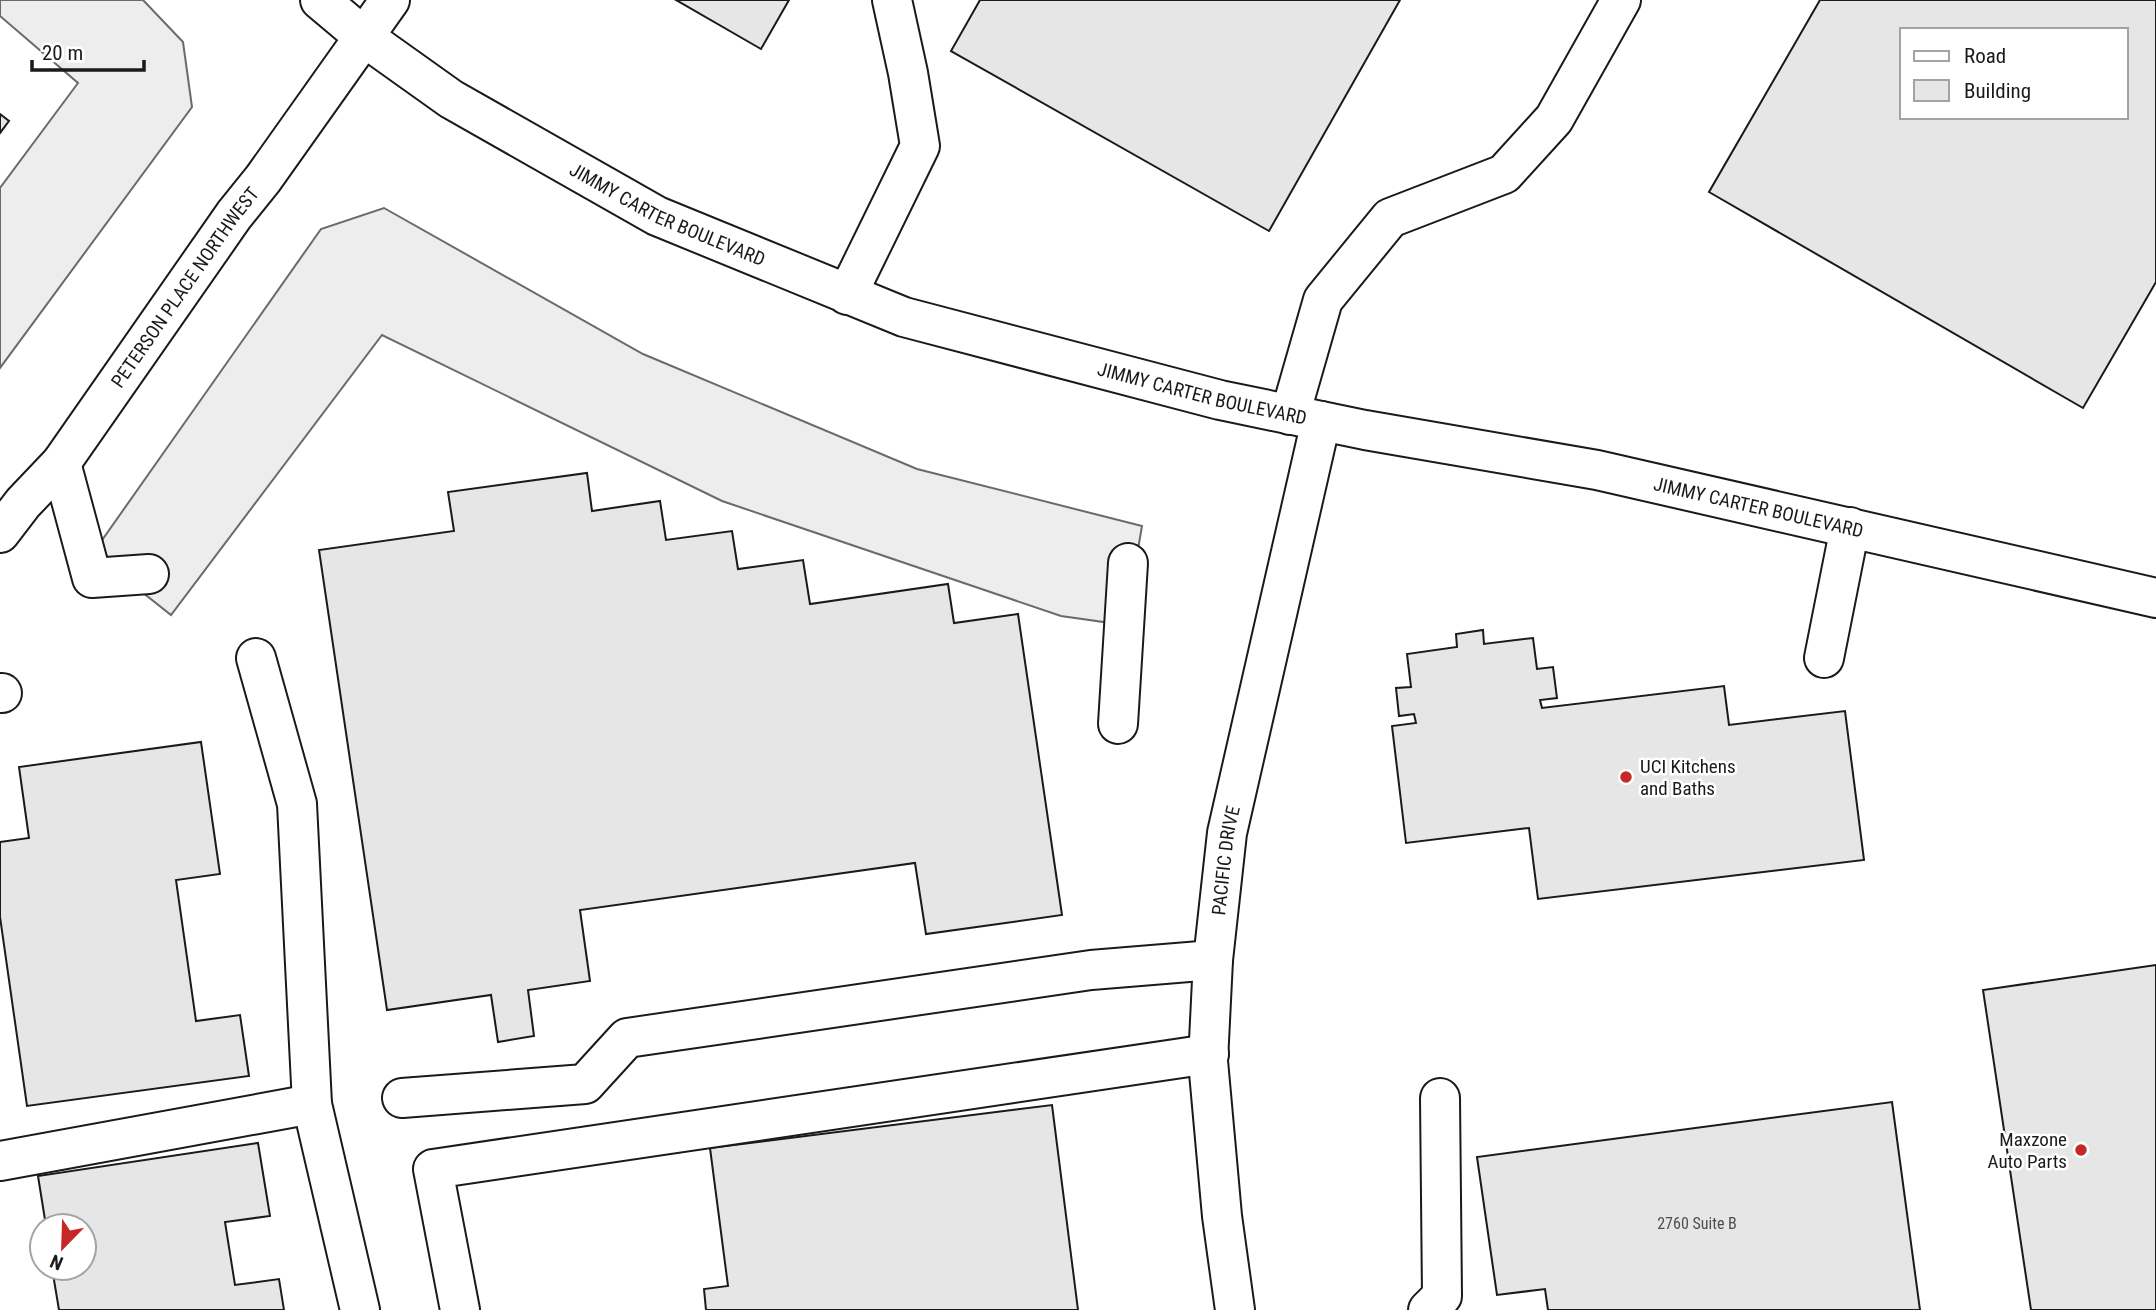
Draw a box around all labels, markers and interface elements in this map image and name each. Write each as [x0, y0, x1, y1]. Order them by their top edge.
scale bar [32, 28, 144, 72]
legend [1900, 28, 2128, 119]
text: 20 m [42, 41, 83, 65]
text: Road [1964, 44, 2006, 68]
text: Building [1964, 79, 2031, 103]
street label: JIMMY CARTER BOULEVARD [566, 157, 769, 271]
street label: PETERSON PLACE NORTHWEST [106, 182, 264, 392]
street label: JIMMY CARTER BOULEVARD [1095, 357, 1309, 429]
street label: JIMMY CARTER BOULEVARD [1651, 472, 1866, 542]
place label: UCI Kitchens and Baths [1640, 755, 1736, 800]
marker: UCI Kitchens and Baths [1618, 769, 1634, 785]
street label: PACIFIC DRIVE [1207, 803, 1244, 916]
place label: Maxzone Auto Parts [1988, 1128, 2067, 1173]
marker: Maxzone Auto Parts [2073, 1142, 2089, 1158]
north arrow [28, 1212, 98, 1282]
house number: 2760 Suite B [1657, 1214, 1737, 1233]
text: N [47, 1249, 66, 1275]

